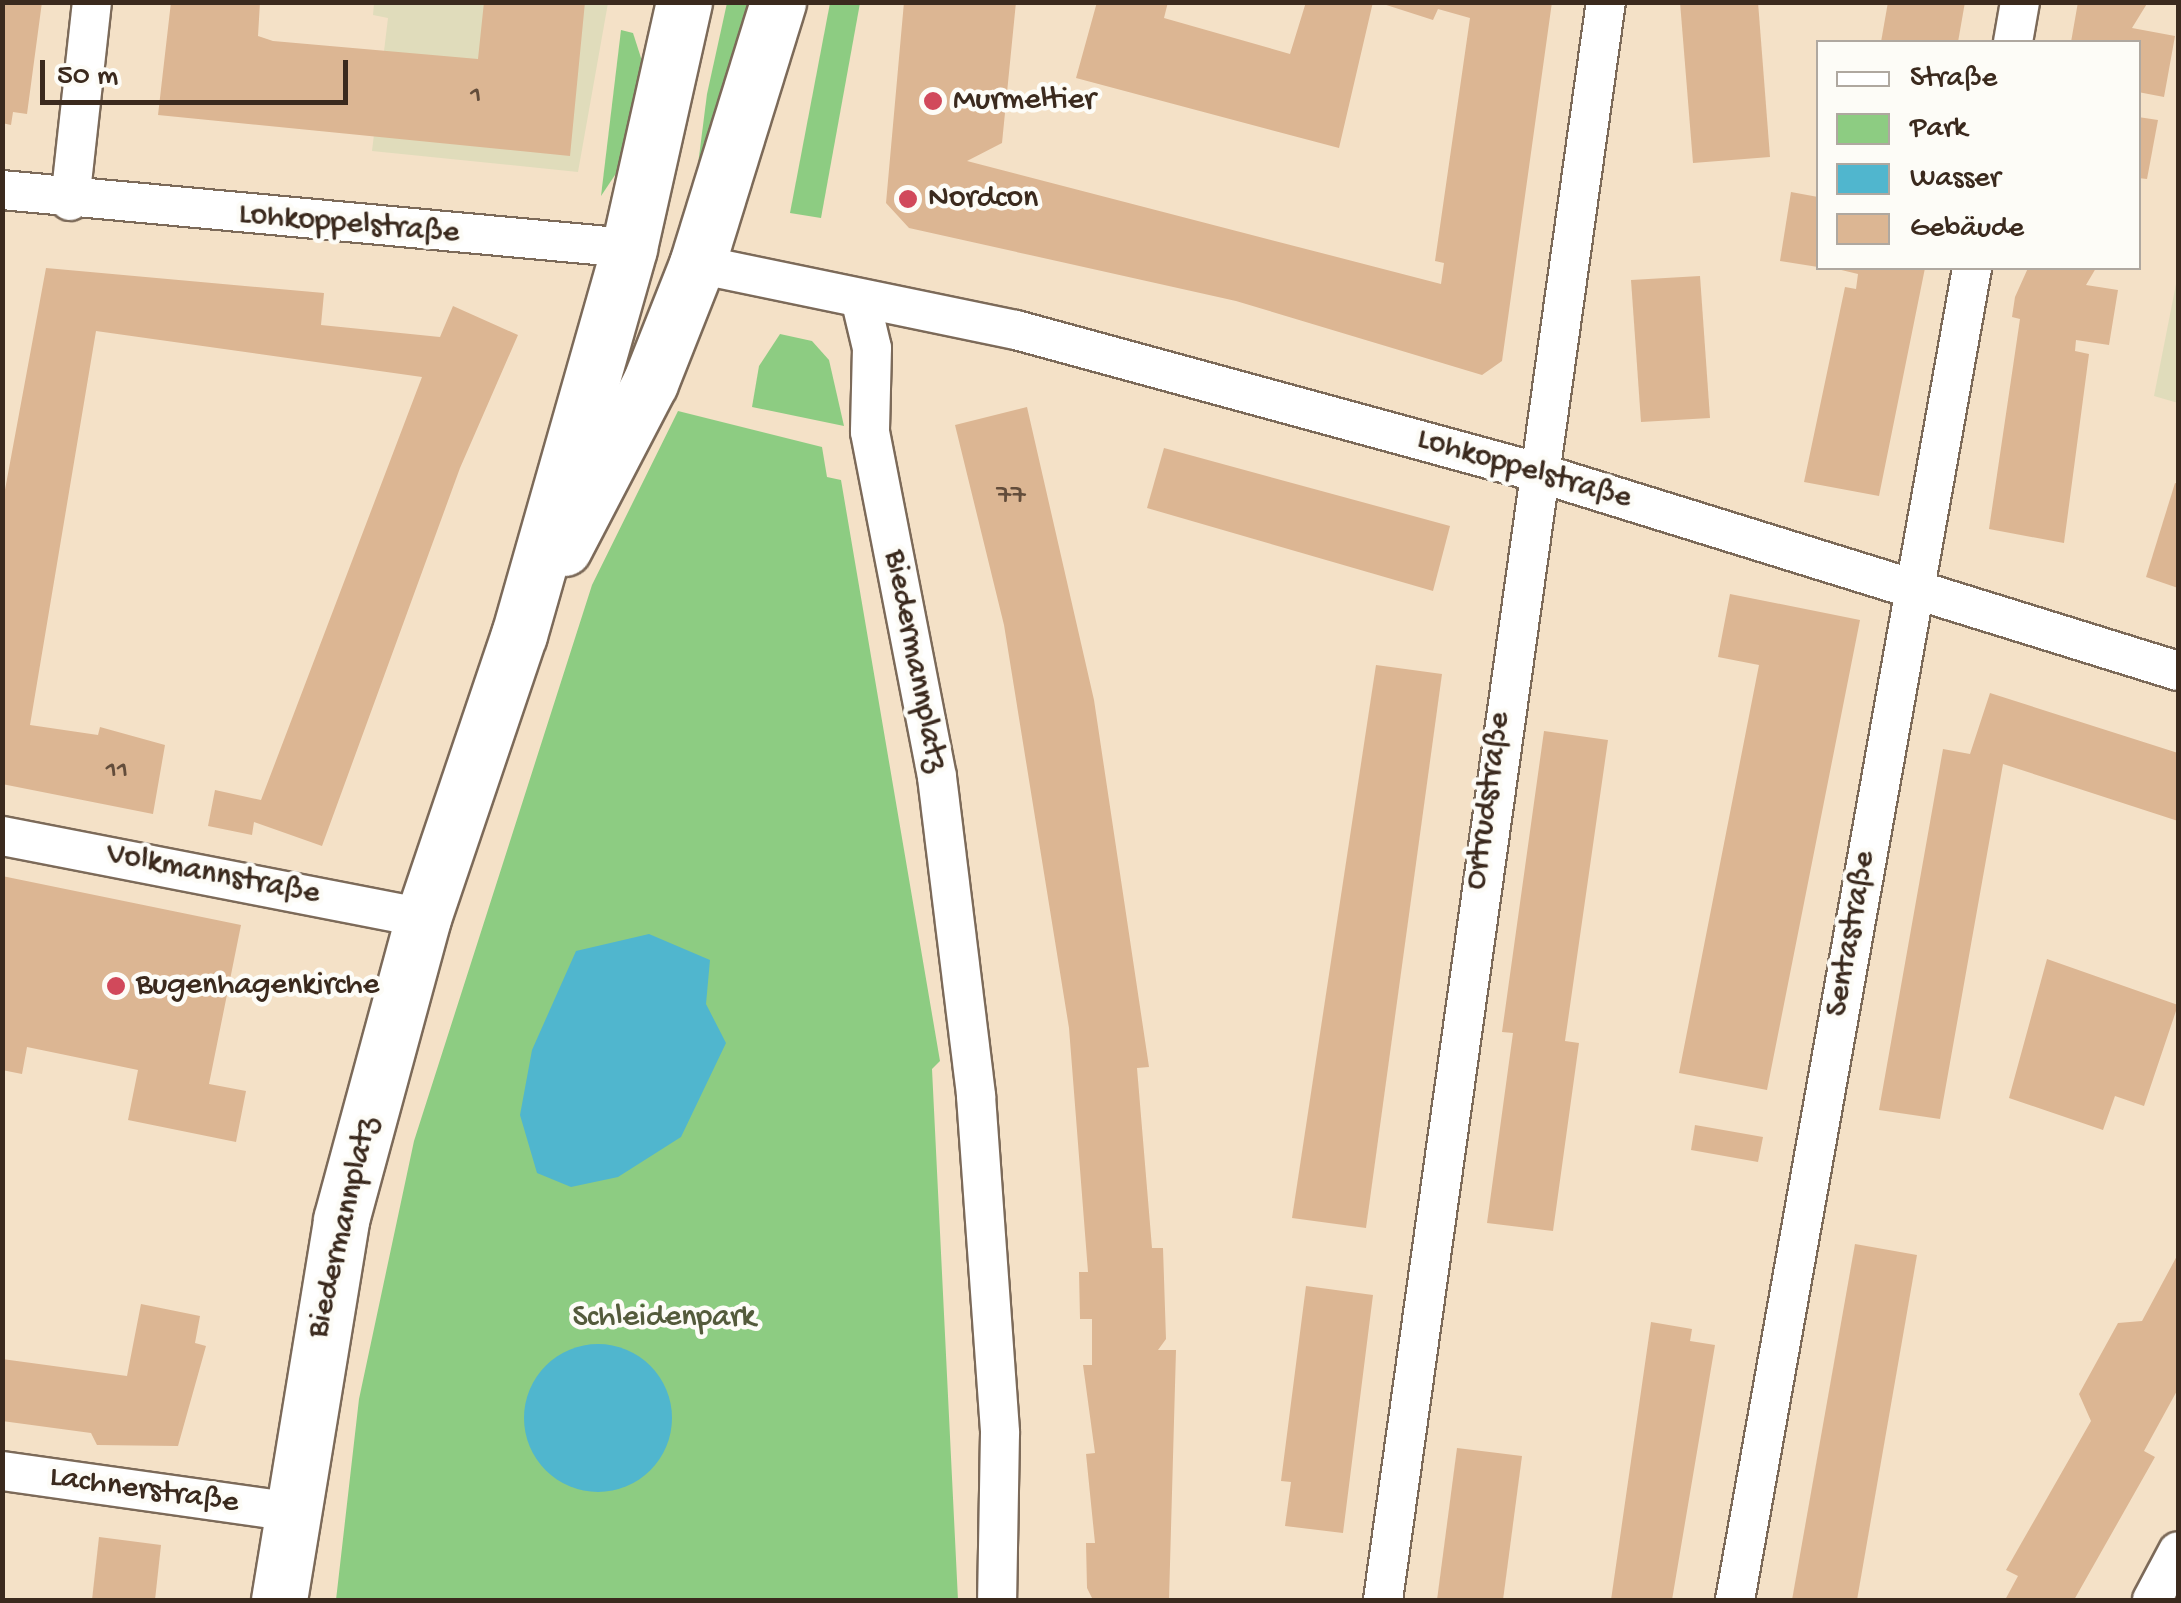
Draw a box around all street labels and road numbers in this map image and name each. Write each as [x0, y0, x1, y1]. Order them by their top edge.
street label: Lohkoppelstraße [237, 196, 461, 254]
street label: Lohkoppelstraße [1412, 421, 1636, 519]
street label: Biedermannplatz [874, 547, 954, 775]
street label: Ortrudstraße [1458, 710, 1520, 892]
street label: Volkmannstraße [103, 835, 323, 915]
street label: Sentastraße [1819, 848, 1885, 1020]
street label: Biedermannplatz [300, 1114, 388, 1342]
street label: Lachnerstraße [47, 1459, 241, 1523]

